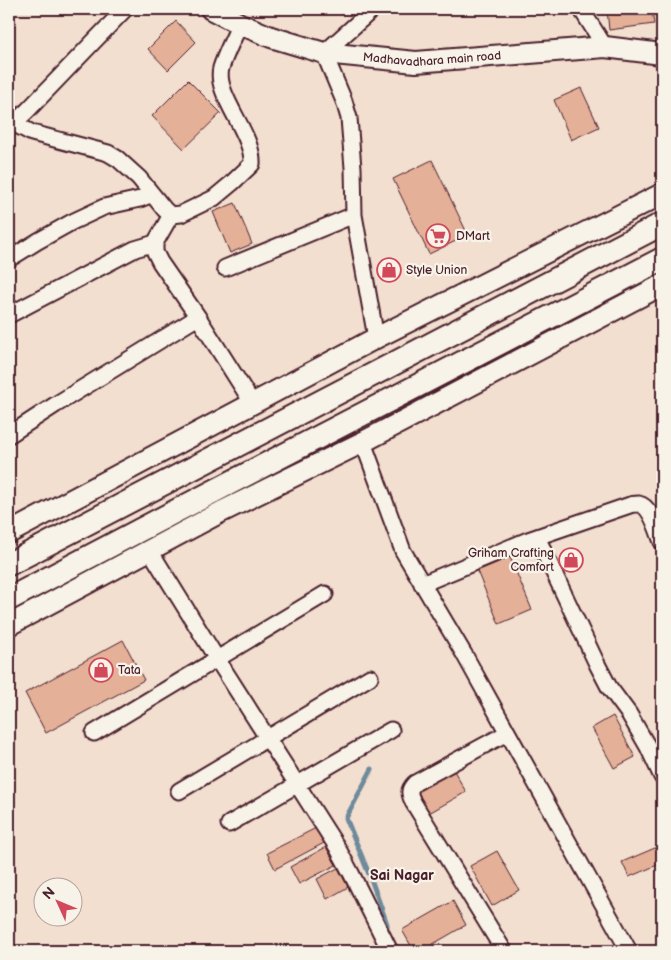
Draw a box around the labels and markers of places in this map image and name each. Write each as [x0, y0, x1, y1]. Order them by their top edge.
supermarket icon: DMart [425, 223, 451, 249]
place label: DMart [456, 229, 490, 244]
shop icon: Style Union [376, 257, 402, 283]
place label: Style Union [406, 263, 467, 278]
place label: Griham Crafting Comfort [468, 546, 554, 575]
shop icon: Griham Crafting Comfort [558, 547, 584, 573]
shop icon: Tata [88, 657, 114, 683]
place label: Tata [118, 663, 141, 678]

